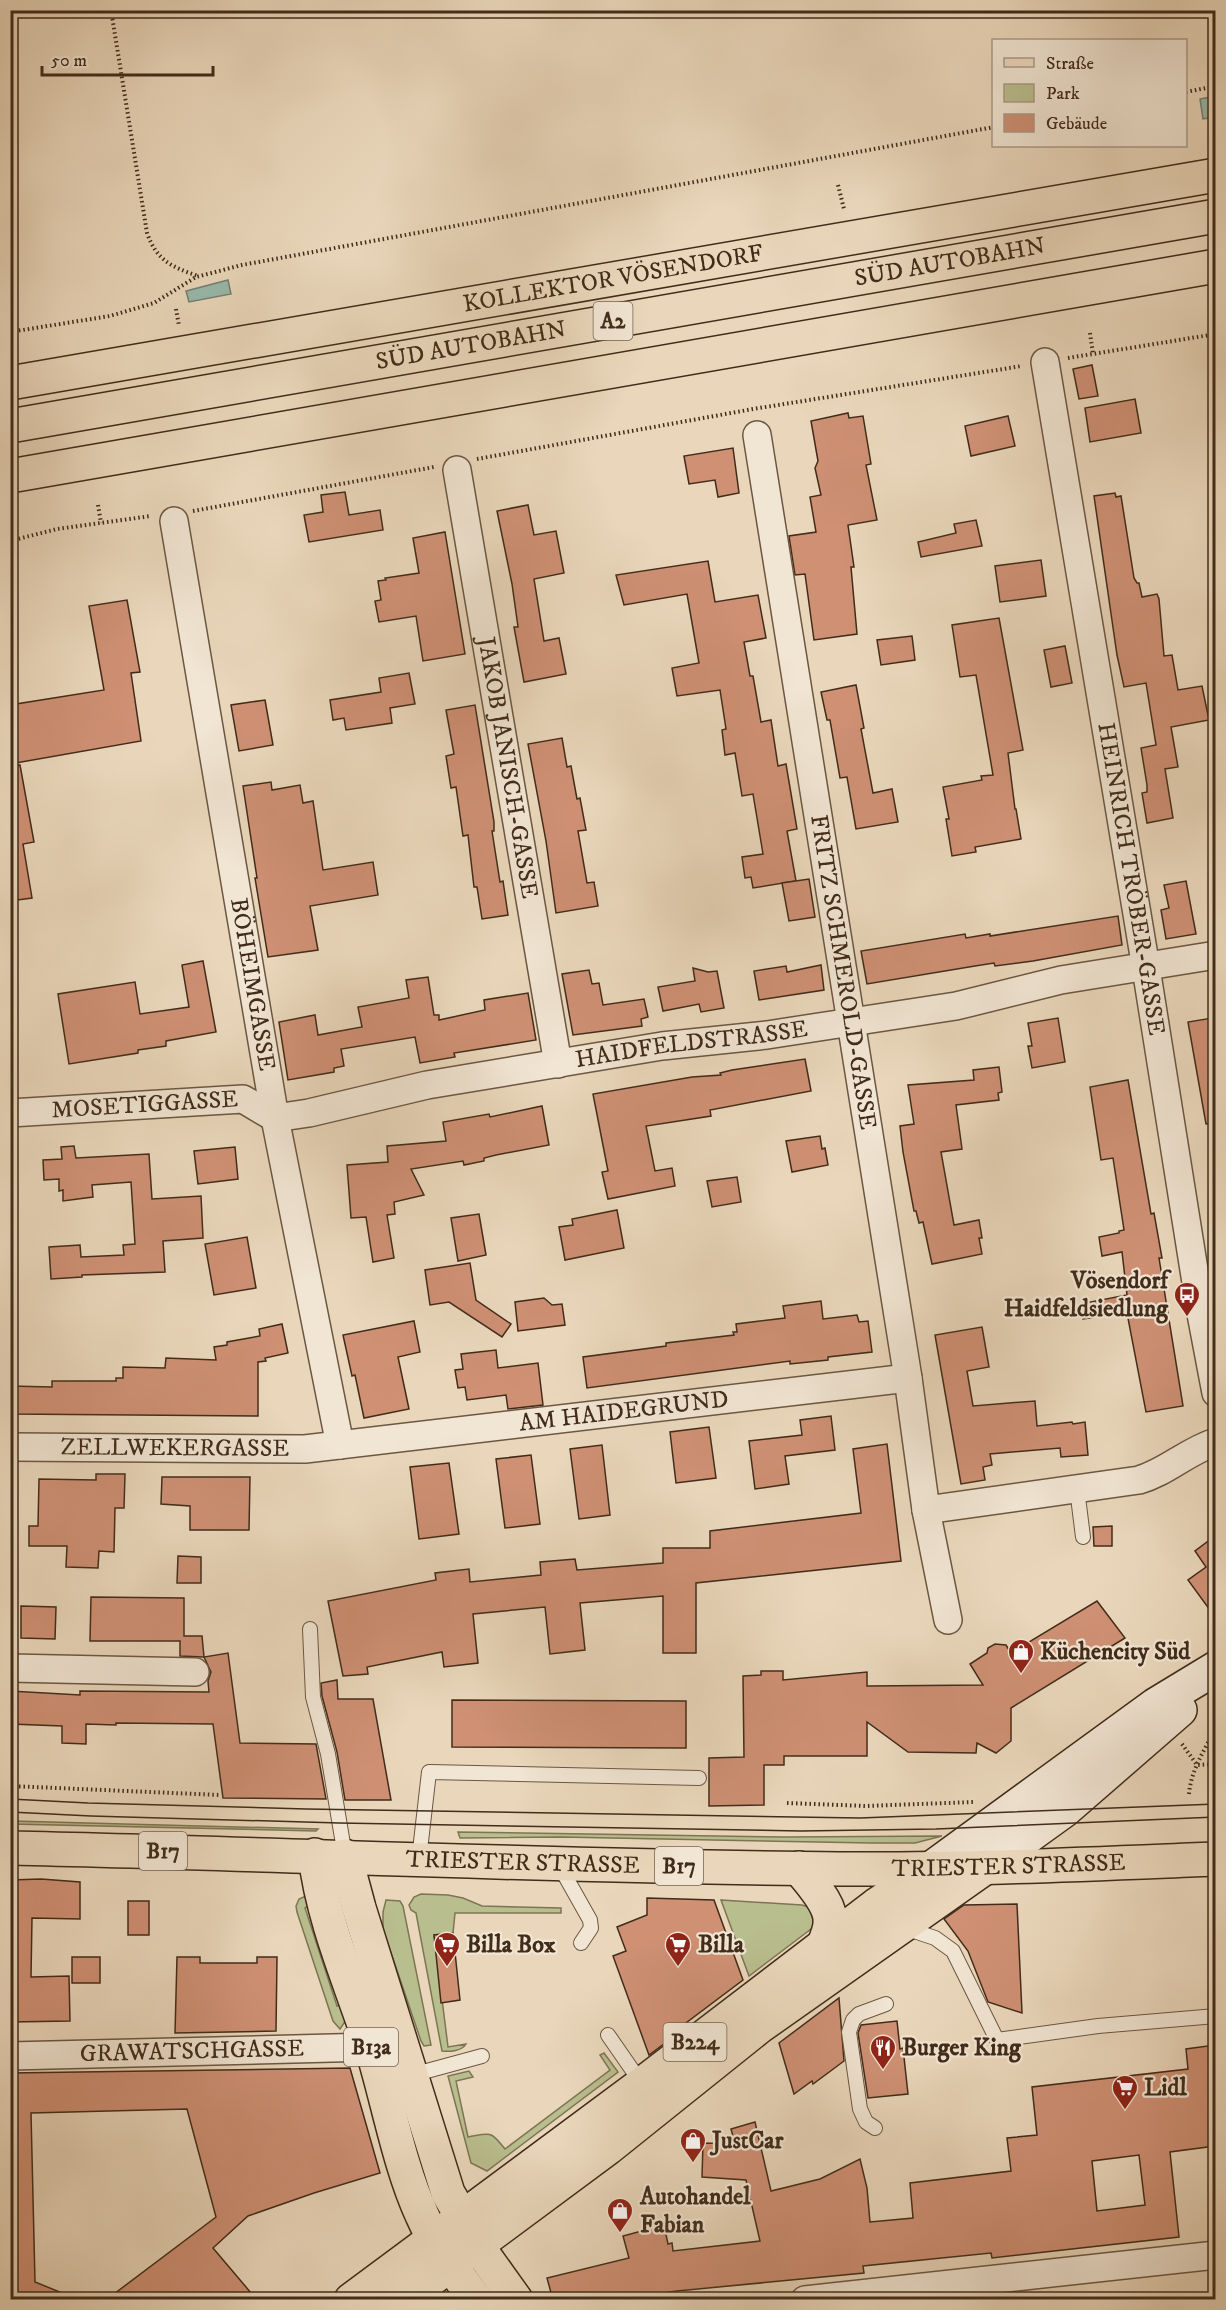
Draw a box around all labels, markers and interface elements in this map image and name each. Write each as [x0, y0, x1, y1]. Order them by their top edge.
scale bar [42, 39, 213, 77]
legend [992, 39, 1187, 147]
text: 50 m [51, 50, 87, 72]
text: Straße [1046, 53, 1094, 75]
text: Park [1046, 83, 1080, 105]
text: Gebäude [1046, 113, 1107, 135]
street label: SÜD AUTOBAHN [852, 231, 1047, 294]
street label: KOLLEKTOR VÖSENDORF [461, 238, 766, 320]
road number: A2 [594, 302, 632, 340]
street label: SÜD AUTOBAHN [373, 314, 569, 377]
street label: JAKOB JANISCH-GASSE [470, 633, 545, 901]
street label: HEINRICH TRÖBER-GASSE [1090, 720, 1171, 1037]
street label: FRITZ SCHMEROLD-GASSE [803, 812, 883, 1132]
street label: BÖHEIMGASSE [223, 896, 282, 1073]
street label: HAIDFELDSTRASSE [573, 1014, 810, 1075]
street label: MOSETIGGASSE [50, 1084, 239, 1125]
place label: Vösendorf Haidfeldsiedlung [1004, 1266, 1172, 1324]
bus stop icon: Vösendorf Haidfeldsiedlung [1172, 1280, 1202, 1318]
street label: AM HAIDEGRUND [517, 1384, 730, 1439]
street label: ZELLWEKERGASSE [61, 1432, 289, 1464]
shop icon: Küchencity Süd [1006, 1637, 1036, 1675]
place label: Küchencity Süd [1040, 1637, 1191, 1667]
road number: B17 [139, 1832, 187, 1870]
street label: TRIESTER STRASSE [405, 1844, 640, 1881]
road number: B17 [655, 1847, 703, 1885]
street label: TRIESTER STRASSE [892, 1848, 1126, 1884]
supermarket icon: Billa Box [432, 1930, 462, 1968]
place label: Billa Box [466, 1930, 556, 1960]
supermarket icon: Billa [663, 1930, 693, 1968]
place label: Billa [698, 1930, 745, 1960]
road number: B224 [664, 2023, 726, 2061]
road number: B13a [344, 2028, 398, 2066]
restaurant icon: Burger King [868, 2033, 898, 2071]
place label: Burger King [902, 2033, 1022, 2063]
street label: GRAWATSCHGASSE [80, 2034, 304, 2069]
supermarket icon: Lidl [1110, 2073, 1140, 2111]
place label: Lidl [1144, 2073, 1187, 2103]
shop icon: JustCar [678, 2126, 708, 2164]
place label: JustCar [709, 2126, 785, 2156]
place label: Autohandel Fabian [639, 2182, 751, 2240]
shop icon: Autohandel Fabian [605, 2196, 635, 2234]

